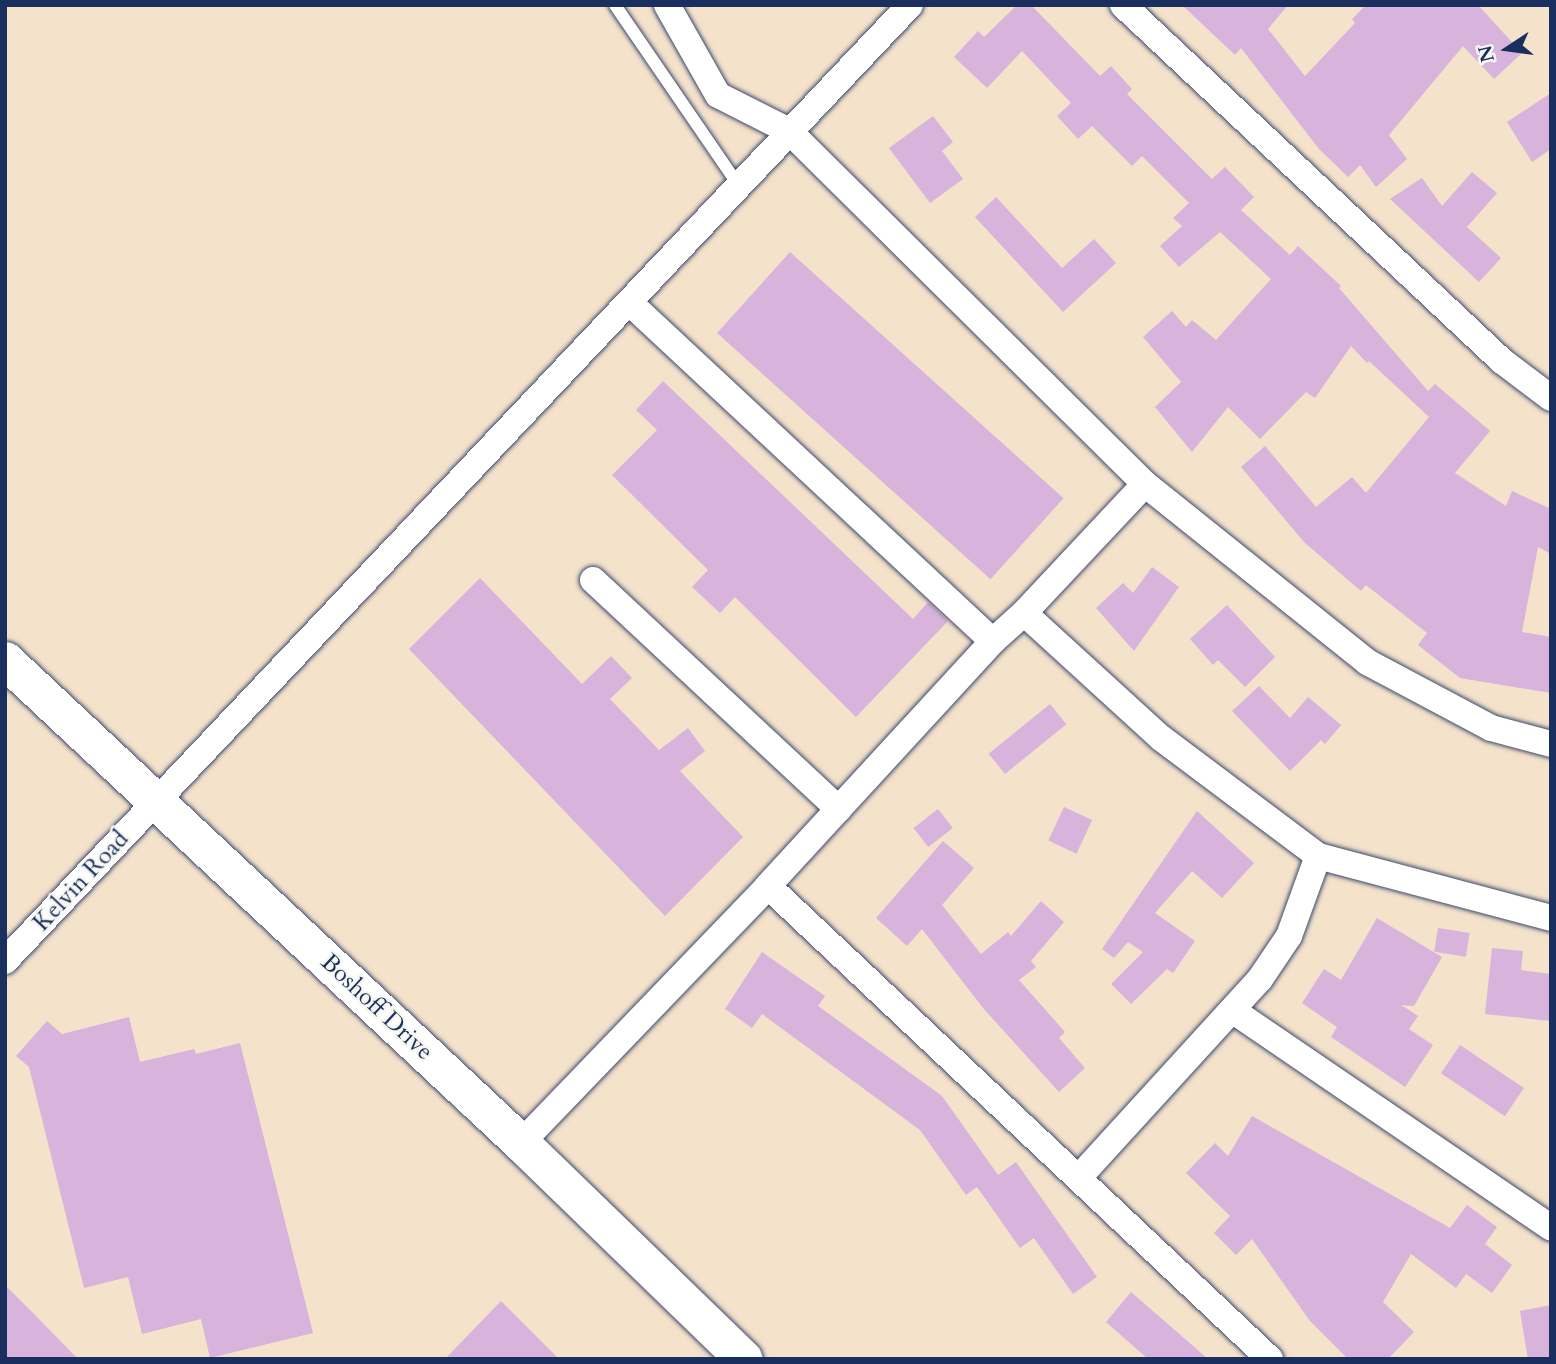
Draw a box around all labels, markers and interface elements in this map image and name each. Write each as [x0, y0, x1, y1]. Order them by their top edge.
north arrow [1472, 14, 1542, 84]
text: N [1472, 43, 1501, 65]
street label: Kelvin Road [27, 825, 135, 937]
street label: Boshoff Drive [315, 948, 439, 1066]

